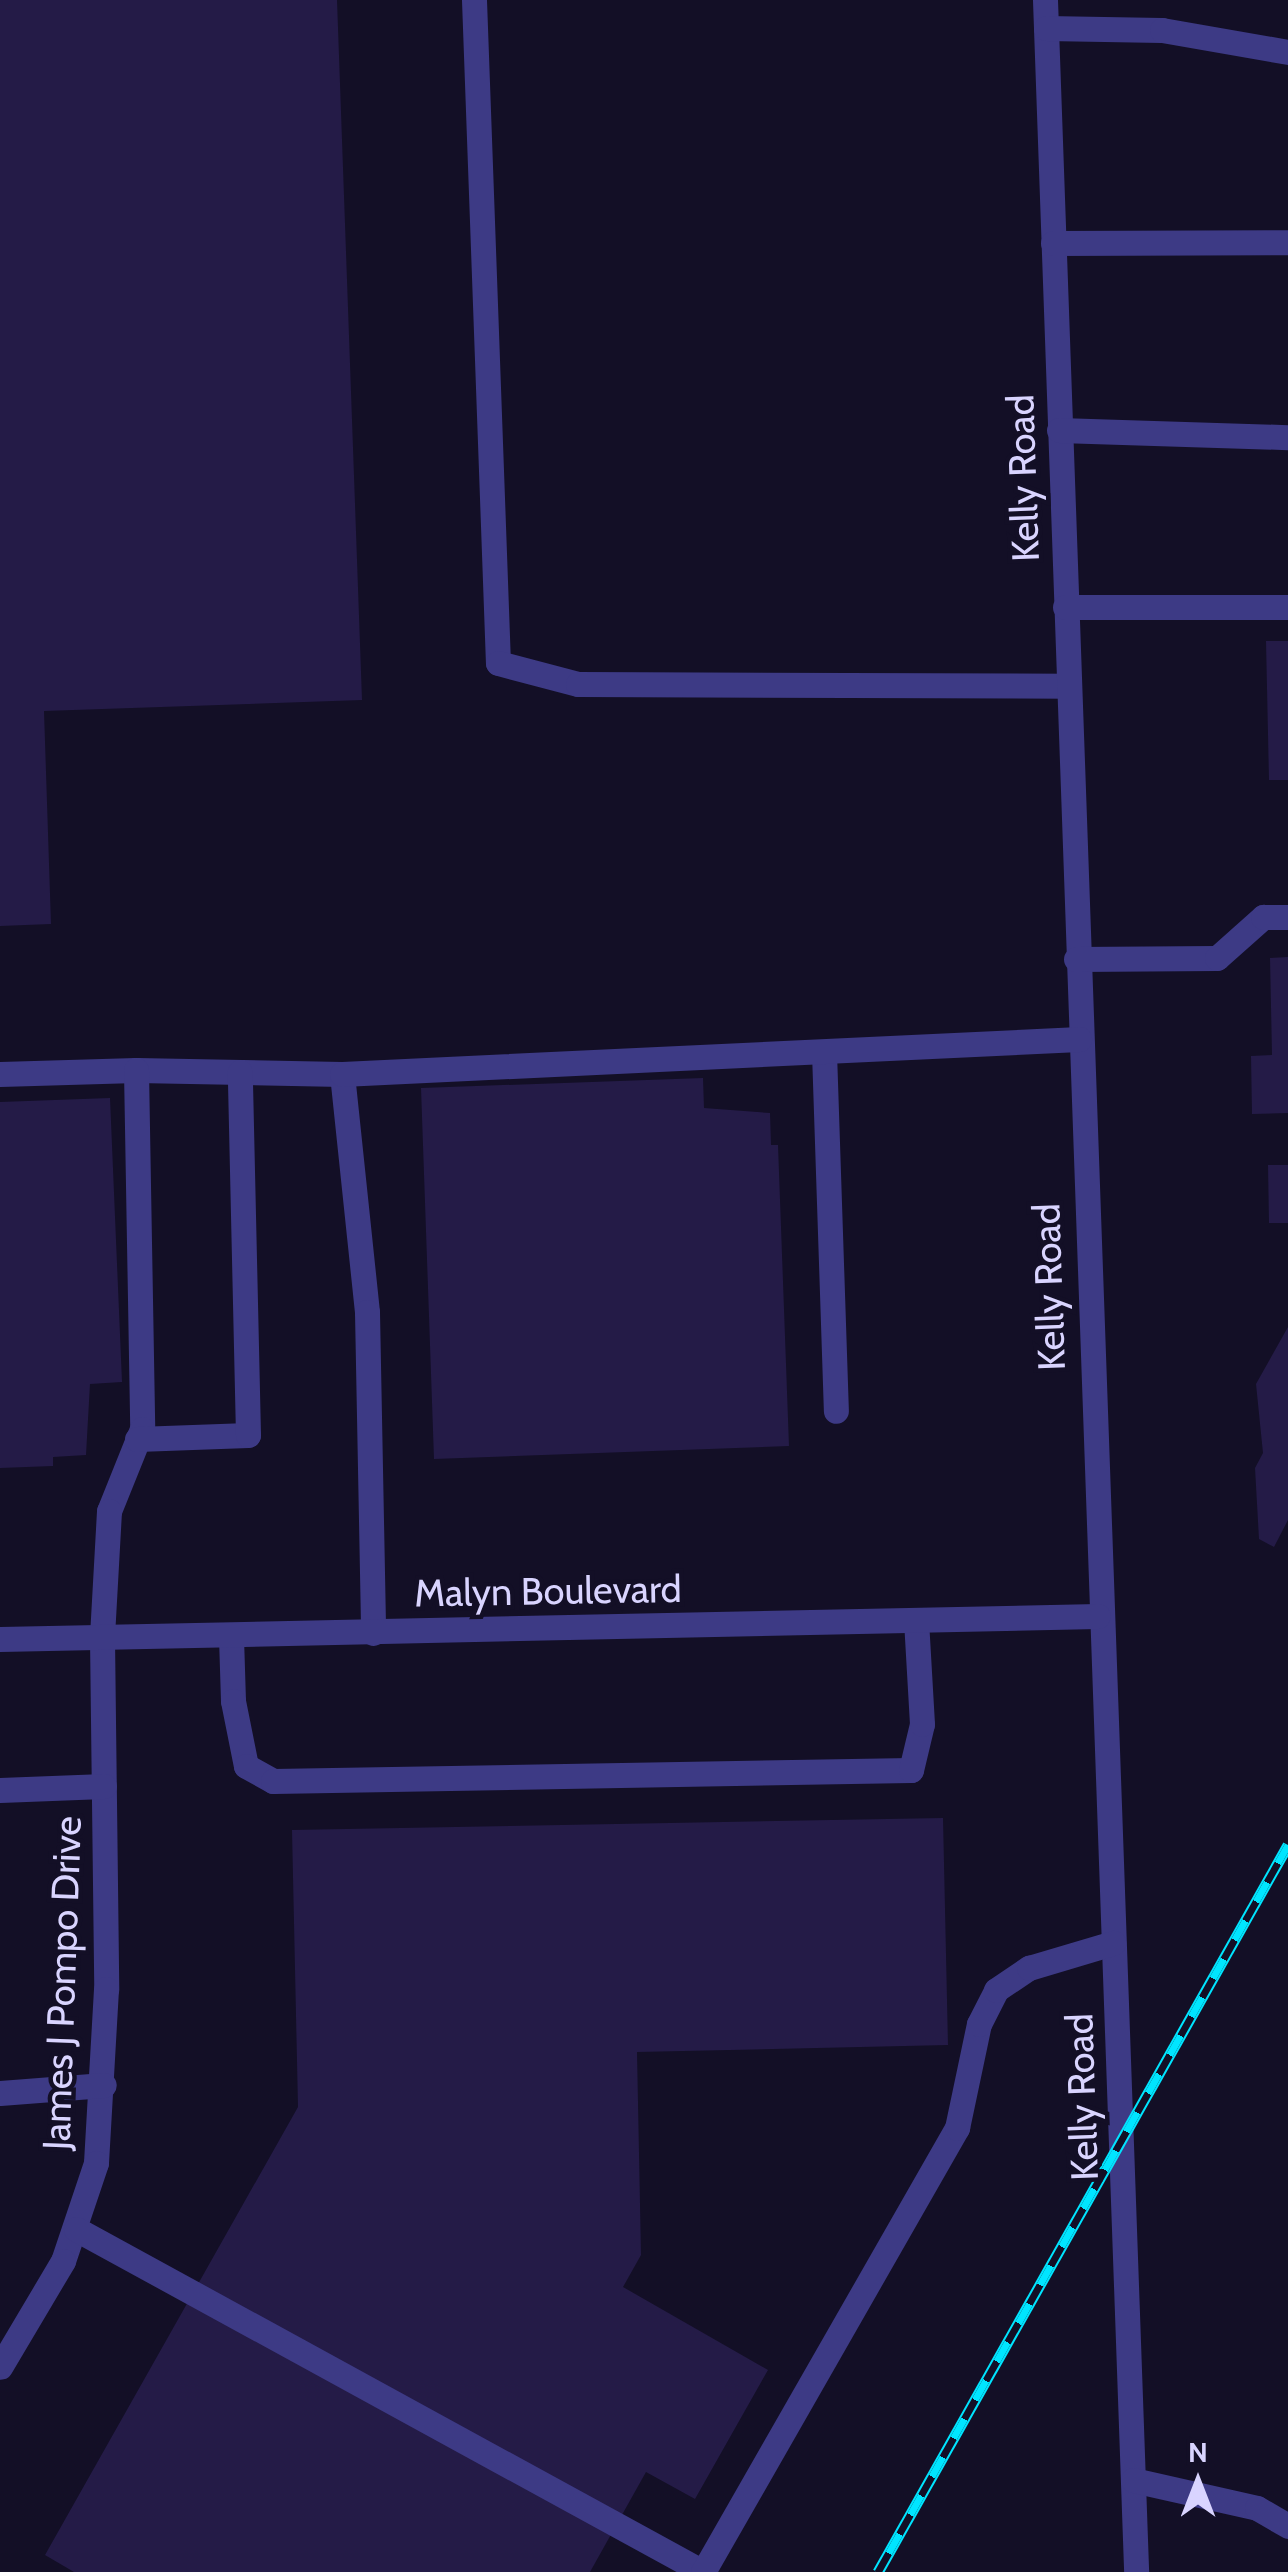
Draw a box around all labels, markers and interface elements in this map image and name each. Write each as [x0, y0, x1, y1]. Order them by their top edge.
street label: Kelly Road [997, 394, 1049, 562]
street label: Kelly Road [1023, 1203, 1075, 1371]
street label: Malyn Boulevard [414, 1566, 682, 1616]
street label: James J Pompo Drive [33, 1815, 91, 2151]
street label: Kelly Road [1056, 2013, 1108, 2181]
north arrow [1148, 2432, 1248, 2532]
text: N [1188, 2435, 1208, 2469]

